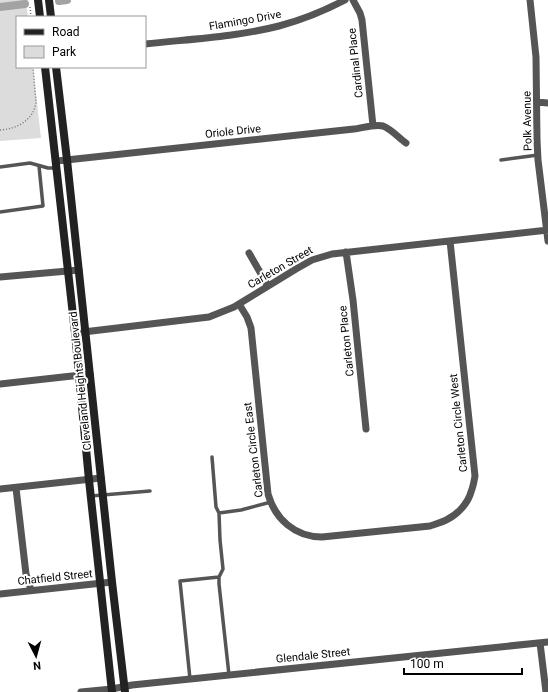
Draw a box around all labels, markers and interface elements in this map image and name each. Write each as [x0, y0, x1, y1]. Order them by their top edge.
street label: Flamingo Drive [208, 8, 282, 33]
legend [16, 16, 146, 68]
text: Road [52, 25, 80, 39]
street label: Cardinal Place [345, 27, 366, 99]
text: Park [52, 45, 77, 59]
street label: Polk Avenue [520, 91, 535, 151]
street label: Oriole Drive [204, 122, 262, 141]
street label: Carleton Street [245, 243, 315, 291]
street label: Carleton Place [336, 305, 357, 377]
street label: Cleveland Heights Boulevard [67, 311, 94, 451]
street label: Carleton Circle West [447, 373, 470, 473]
street label: Carleton Circle East [241, 401, 266, 498]
street label: Chatfield Street [17, 567, 94, 588]
north arrow [16, 636, 56, 676]
street label: Glendale Street [275, 645, 351, 666]
scale bar [404, 650, 522, 676]
text: 100 m [410, 657, 444, 671]
text: N [32, 659, 42, 672]

